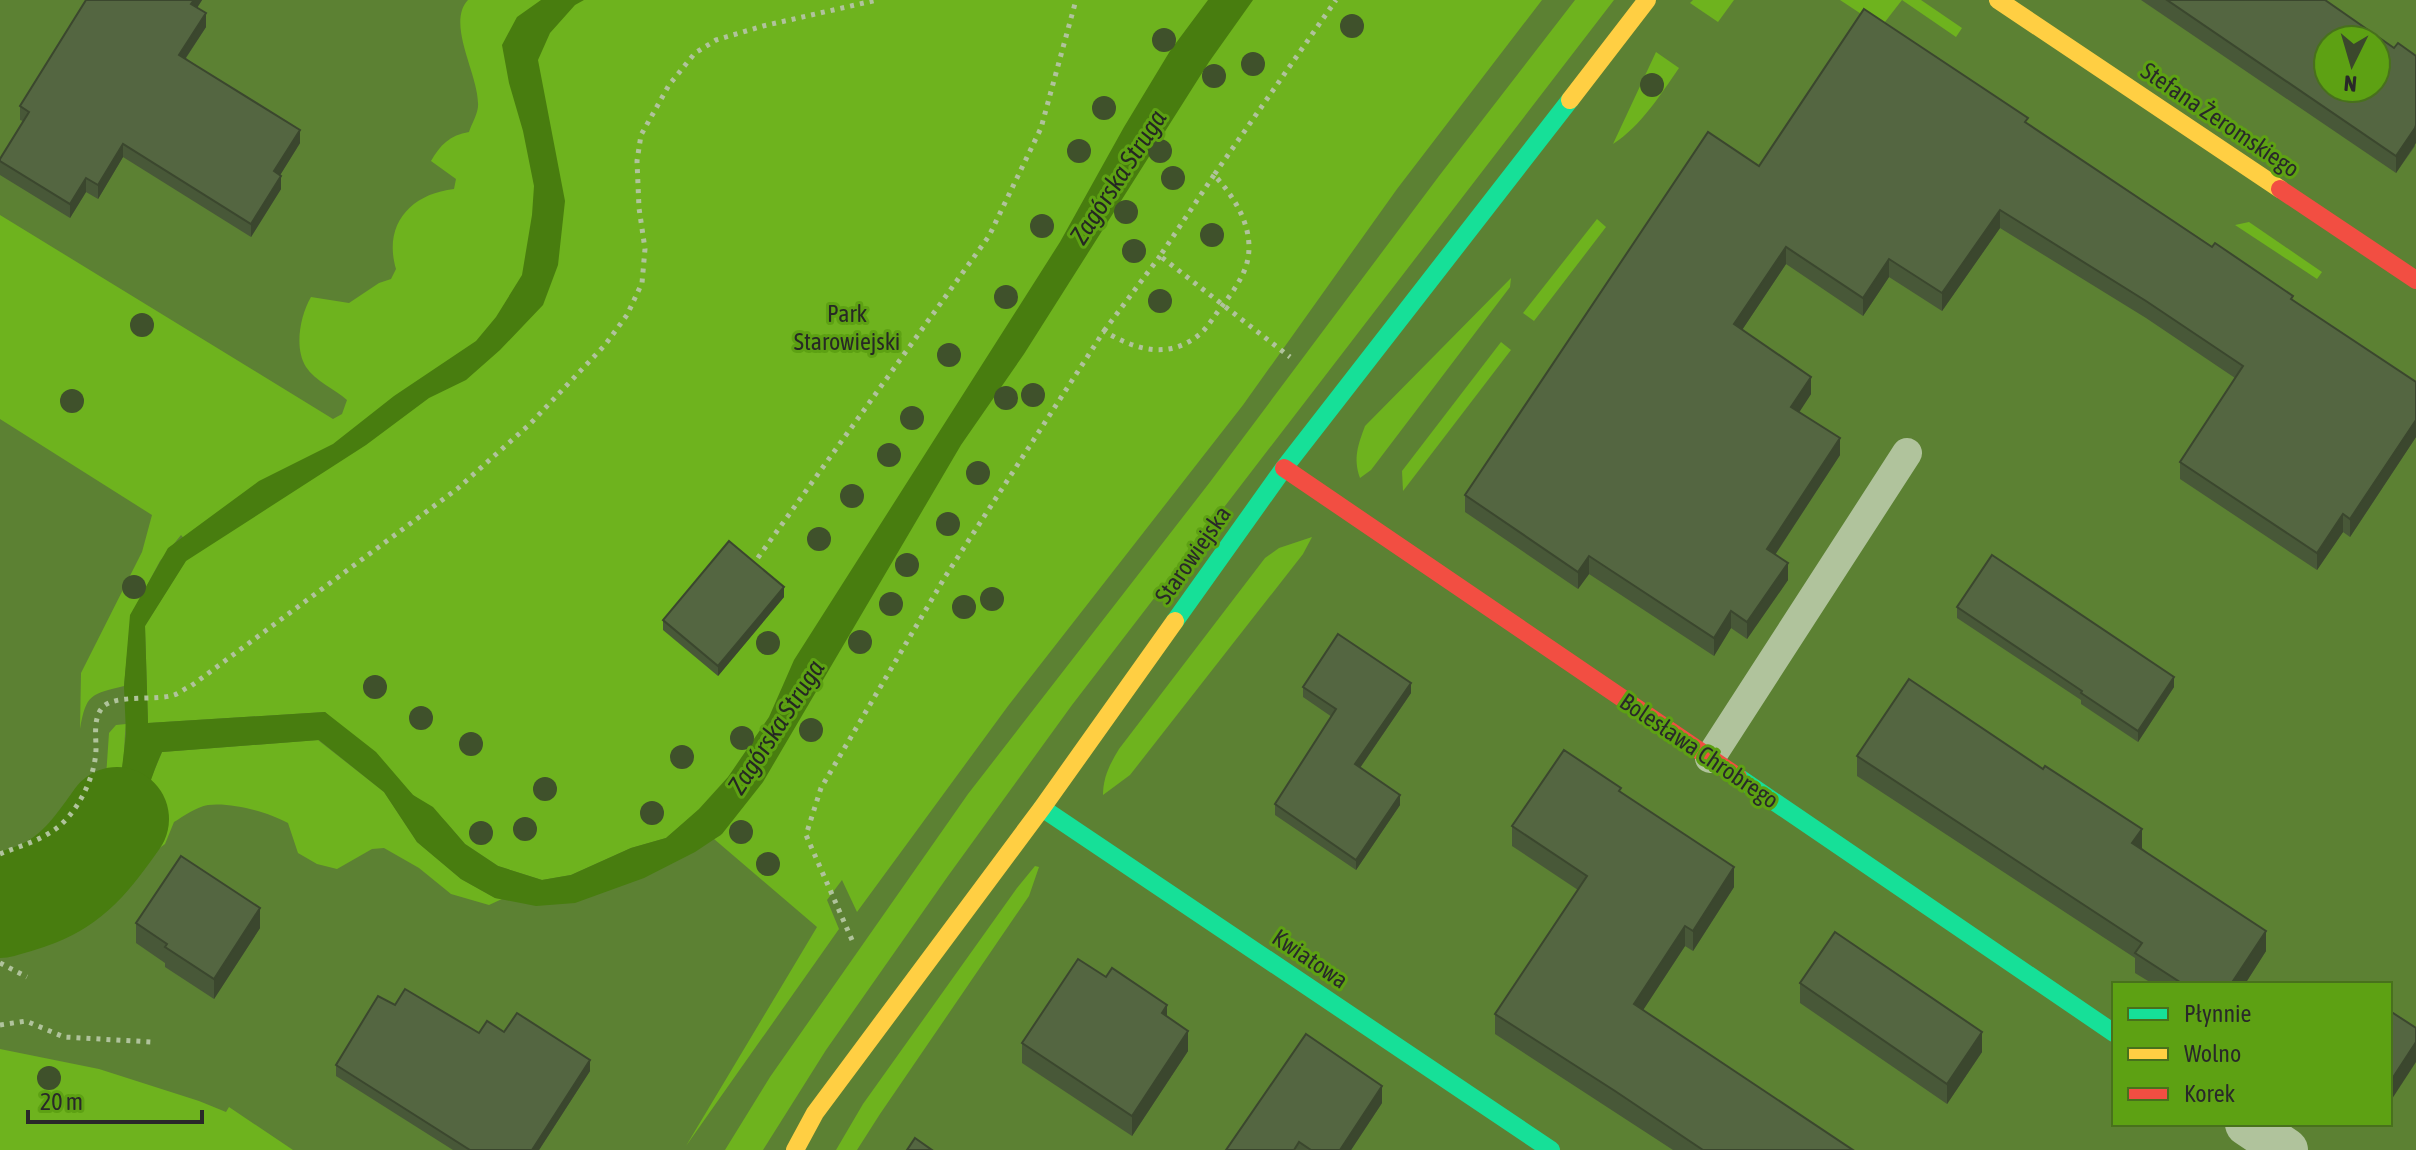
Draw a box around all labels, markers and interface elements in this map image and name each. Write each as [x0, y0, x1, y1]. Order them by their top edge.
north arrow [2312, 24, 2392, 104]
street label: Stefana Żeromskiego [2136, 57, 2304, 182]
text: N [2343, 70, 2358, 97]
water label: Zagórska Struga [1064, 104, 1172, 250]
park label: Park Starowiejski [794, 300, 900, 355]
street label: Starowiejska [1149, 501, 1236, 609]
water label: Zagórska Struga [722, 654, 830, 800]
street label: Bolesława Chrobrego [1615, 688, 1784, 814]
street label: Kwiatowa [1267, 924, 1353, 994]
legend [2112, 982, 2392, 1126]
text: Płynnie [2184, 1000, 2251, 1027]
text: Wolno [2184, 1040, 2241, 1067]
scale bar [28, 1074, 202, 1124]
text: Korek [2184, 1080, 2236, 1107]
text: 20 m [40, 1088, 83, 1115]

